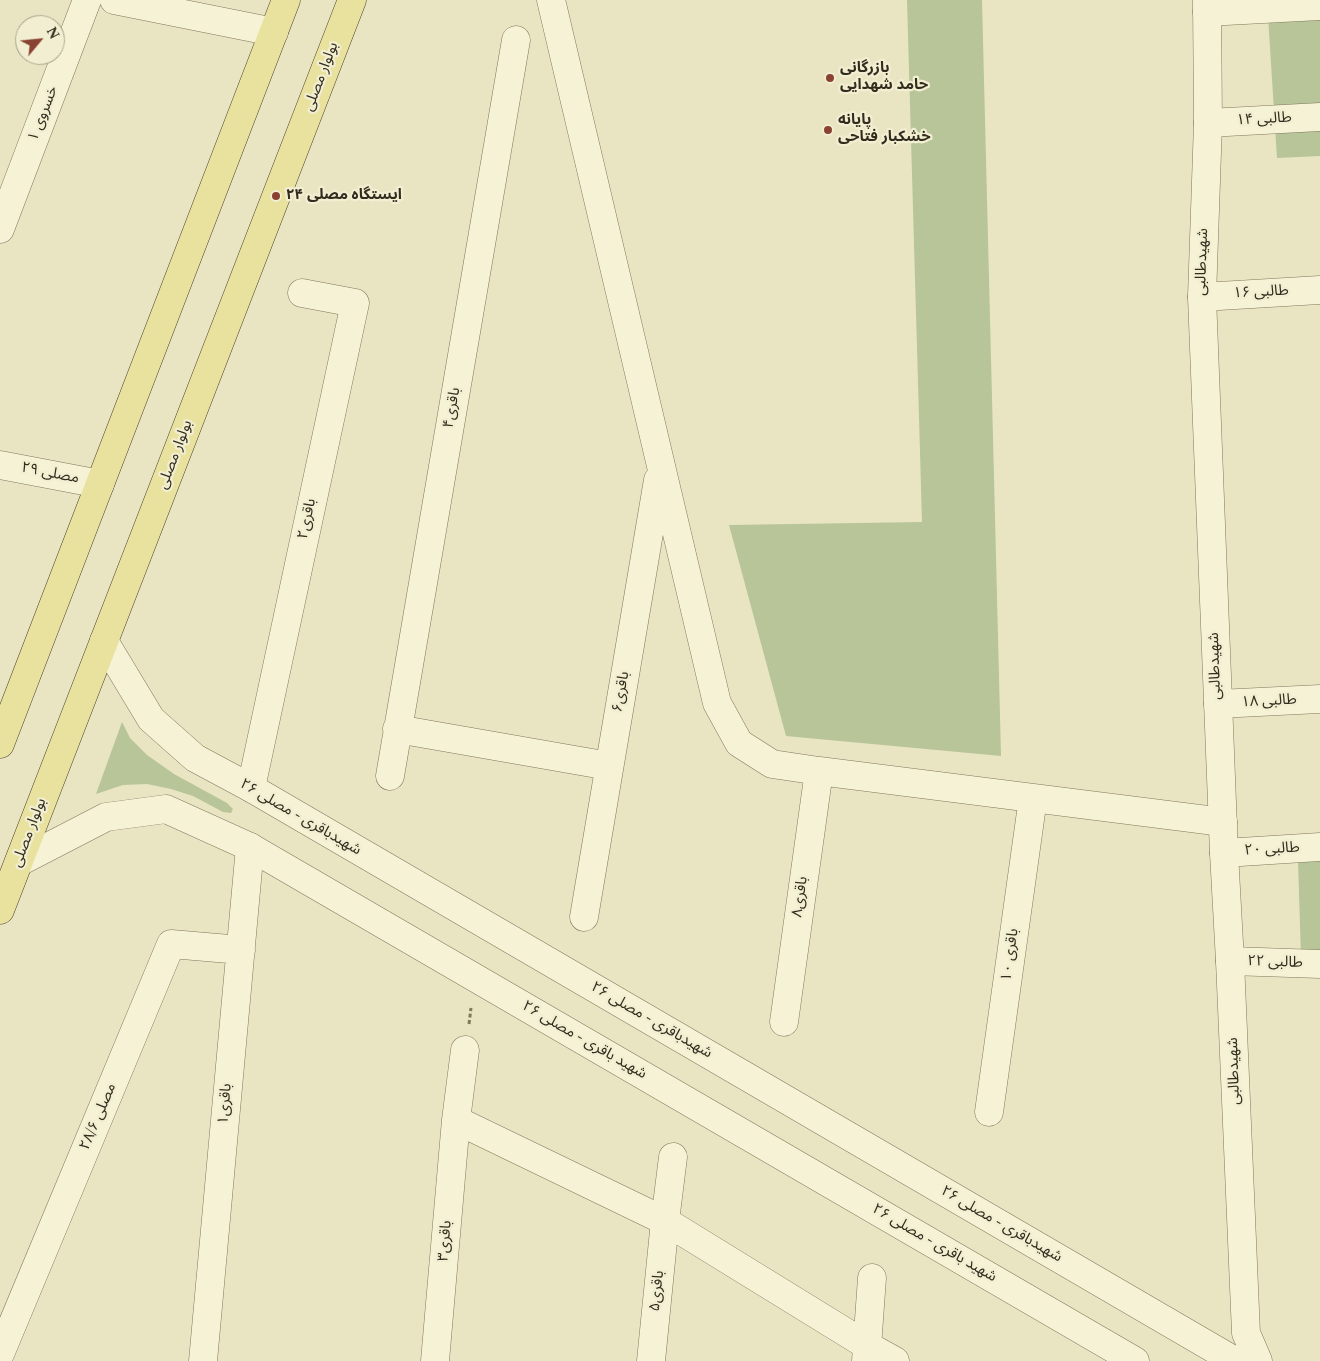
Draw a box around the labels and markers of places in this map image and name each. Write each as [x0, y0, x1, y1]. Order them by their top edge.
place label: بازرگانی حامد شهدایی [840, 60, 928, 95]
marker: بازرگانی حامد شهدایی [824, 72, 836, 84]
place label: پایانه خشکبار فتاحی [838, 112, 931, 147]
marker: پایانه خشکبار فتاحی [822, 124, 834, 136]
place label: ایستگاه مصلی ۲۴ [286, 187, 402, 205]
marker: ایستگاه مصلی ۲۴ [270, 190, 282, 202]

